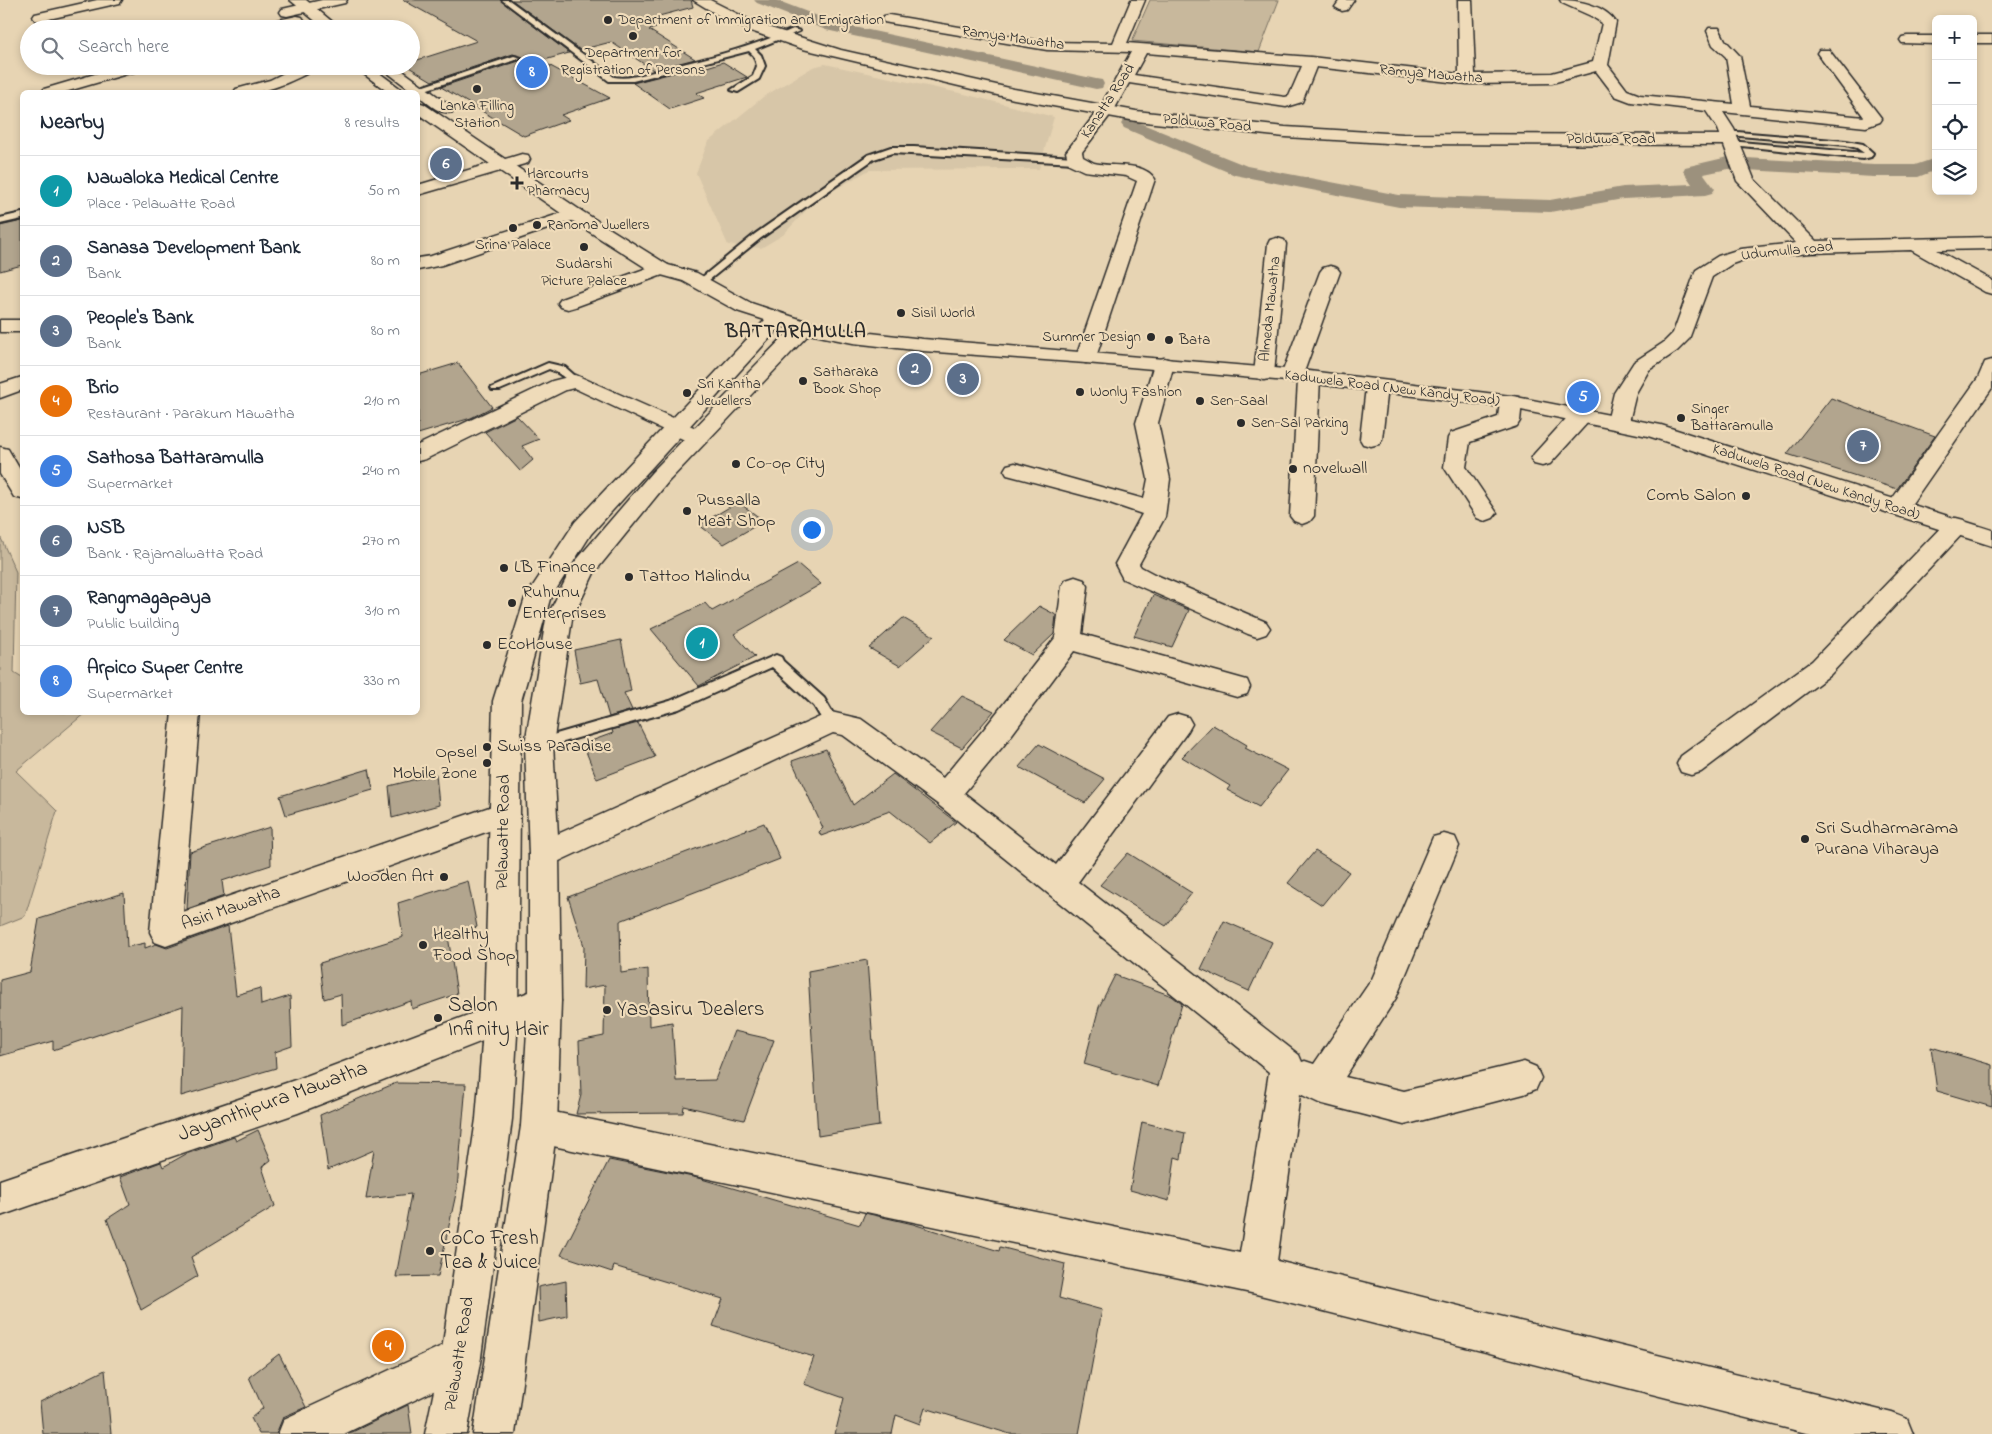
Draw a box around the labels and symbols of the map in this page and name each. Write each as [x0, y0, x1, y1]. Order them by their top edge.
place label: Department of Immigration and Emigration [617, 9, 884, 32]
marker: Department of Immigration and Emigration [602, 14, 614, 26]
street label: Ramya Mawatha [960, 20, 1066, 57]
marker: Department for Registration of Persons [627, 30, 639, 42]
place label: Department for Registration of Persons [561, 42, 705, 82]
pin: 8 [516, 53, 548, 91]
street label: Kanatta Road [1076, 59, 1141, 143]
street label: Ramya Mawatha [1378, 59, 1484, 90]
marker: Lanka Filling Station [471, 83, 483, 95]
place label: Lanka Filling Station [440, 95, 514, 134]
street label: Polduwa Road [1162, 108, 1253, 138]
street label: Polduwa Road [1567, 128, 1656, 150]
pin: 6 [430, 145, 462, 183]
place label: Harcourts Pharmacy [527, 163, 589, 203]
marker: Harcourts Pharmacy [511, 177, 523, 189]
place label: Ranoma Jwellers [547, 214, 650, 236]
marker: Ranoma Jwellers [531, 219, 543, 231]
marker: Srina Palace [507, 222, 519, 234]
place label: Srina Palace [475, 234, 551, 256]
street label: Udumulla road [1740, 235, 1835, 267]
marker: Sudarshi Picture Palace [578, 241, 590, 253]
place label: Sudarshi Picture Palace [541, 253, 627, 292]
street label: Almeda Mawatha [1254, 255, 1286, 363]
place label: Sisil World [911, 302, 976, 324]
marker: Sisil World [895, 307, 907, 319]
district label: BATTARAMULLA [724, 319, 867, 346]
place label: Summer Design [1042, 326, 1141, 349]
place label: Bata [1178, 329, 1210, 351]
marker: Summer Design [1145, 331, 1157, 343]
marker: Bata [1163, 334, 1175, 346]
pin: 2 [899, 350, 931, 388]
pin: 3 [947, 360, 979, 398]
place label: Satharaka Book Shop [812, 361, 881, 400]
street label: Kaduwela Road (New Kandy Road) [1283, 364, 1502, 413]
place label: Sri Kantha Jewellers [697, 373, 761, 412]
marker: Satharaka Book Shop [797, 375, 809, 387]
pin: 5 [1567, 378, 1599, 416]
place label: Wonly Fashion [1090, 381, 1182, 404]
marker: Wonly Fashion [1074, 386, 1086, 398]
marker: Sri Kantha Jewellers [681, 387, 693, 399]
place label: Sen-Saal [1210, 390, 1268, 412]
marker: Sen-Saal [1194, 395, 1206, 407]
place label: Singer Battaramulla [1690, 398, 1773, 437]
place label: Sen-Sal Parking [1251, 412, 1349, 435]
marker: Singer Battaramulla [1675, 412, 1687, 424]
marker: Sen-Sal Parking [1235, 417, 1247, 429]
pin: 7 [1847, 427, 1879, 465]
street label: Kaduwela Road (New Kandy Road) [1709, 438, 1923, 527]
place label: Co-op City [746, 451, 825, 477]
place label: novelwall [1303, 456, 1367, 482]
marker: Co-op City [730, 458, 742, 470]
marker: novelwall [1287, 463, 1299, 475]
place label: Comb Salon [1646, 483, 1736, 509]
place label: Pussalla Meat Shop [697, 488, 776, 535]
marker: Comb Salon [1740, 490, 1752, 502]
marker: Pussalla Meat Shop [681, 505, 693, 517]
your location [799, 517, 825, 543]
place label: LB Finance [514, 555, 597, 581]
marker: LB Finance [498, 562, 510, 574]
place label: Tattoo Malindu [639, 564, 751, 590]
marker: Tattoo Malindu [623, 571, 635, 583]
place label: Ruhunu Enterprises [522, 580, 606, 627]
marker: Ruhunu Enterprises [506, 597, 518, 609]
pin: 1 [686, 624, 718, 662]
place label: EcoHouse [497, 632, 573, 658]
marker: EcoHouse [481, 639, 493, 651]
place label: Swiss Paradise [497, 734, 612, 760]
place label: Opsel Mobile Zone [392, 740, 478, 787]
marker: Swiss Paradise [481, 741, 493, 753]
marker: Opsel Mobile Zone [481, 757, 493, 769]
street label: Pelawatte Road [490, 774, 518, 890]
place label: Sri Sudharmarama Purana Viharaya [1815, 816, 1958, 863]
marker: Sri Sudharmarama Purana Viharaya [1799, 833, 1811, 845]
place label: Wooden Art [347, 864, 434, 890]
marker: Wooden Art [438, 871, 450, 883]
street label: Asiri Mawatha [178, 880, 284, 938]
place label: Healthy Food Shop [432, 922, 516, 969]
marker: Healthy Food Shop [417, 939, 429, 951]
place label: Salon Infinity Hair [448, 991, 549, 1047]
place label: Yasasiru Dealers [617, 995, 764, 1025]
marker: Yasasiru Dealers [601, 1004, 613, 1016]
marker: Salon Infinity Hair [432, 1012, 444, 1024]
street label: Jayanthipura Mawatha [174, 1054, 373, 1152]
place label: CoCo Fresh Tea & Juice [440, 1224, 539, 1278]
marker: CoCo Fresh Tea & Juice [424, 1245, 436, 1257]
street label: Pelawatte Road [438, 1295, 482, 1413]
pin: 4 [372, 1327, 404, 1365]

